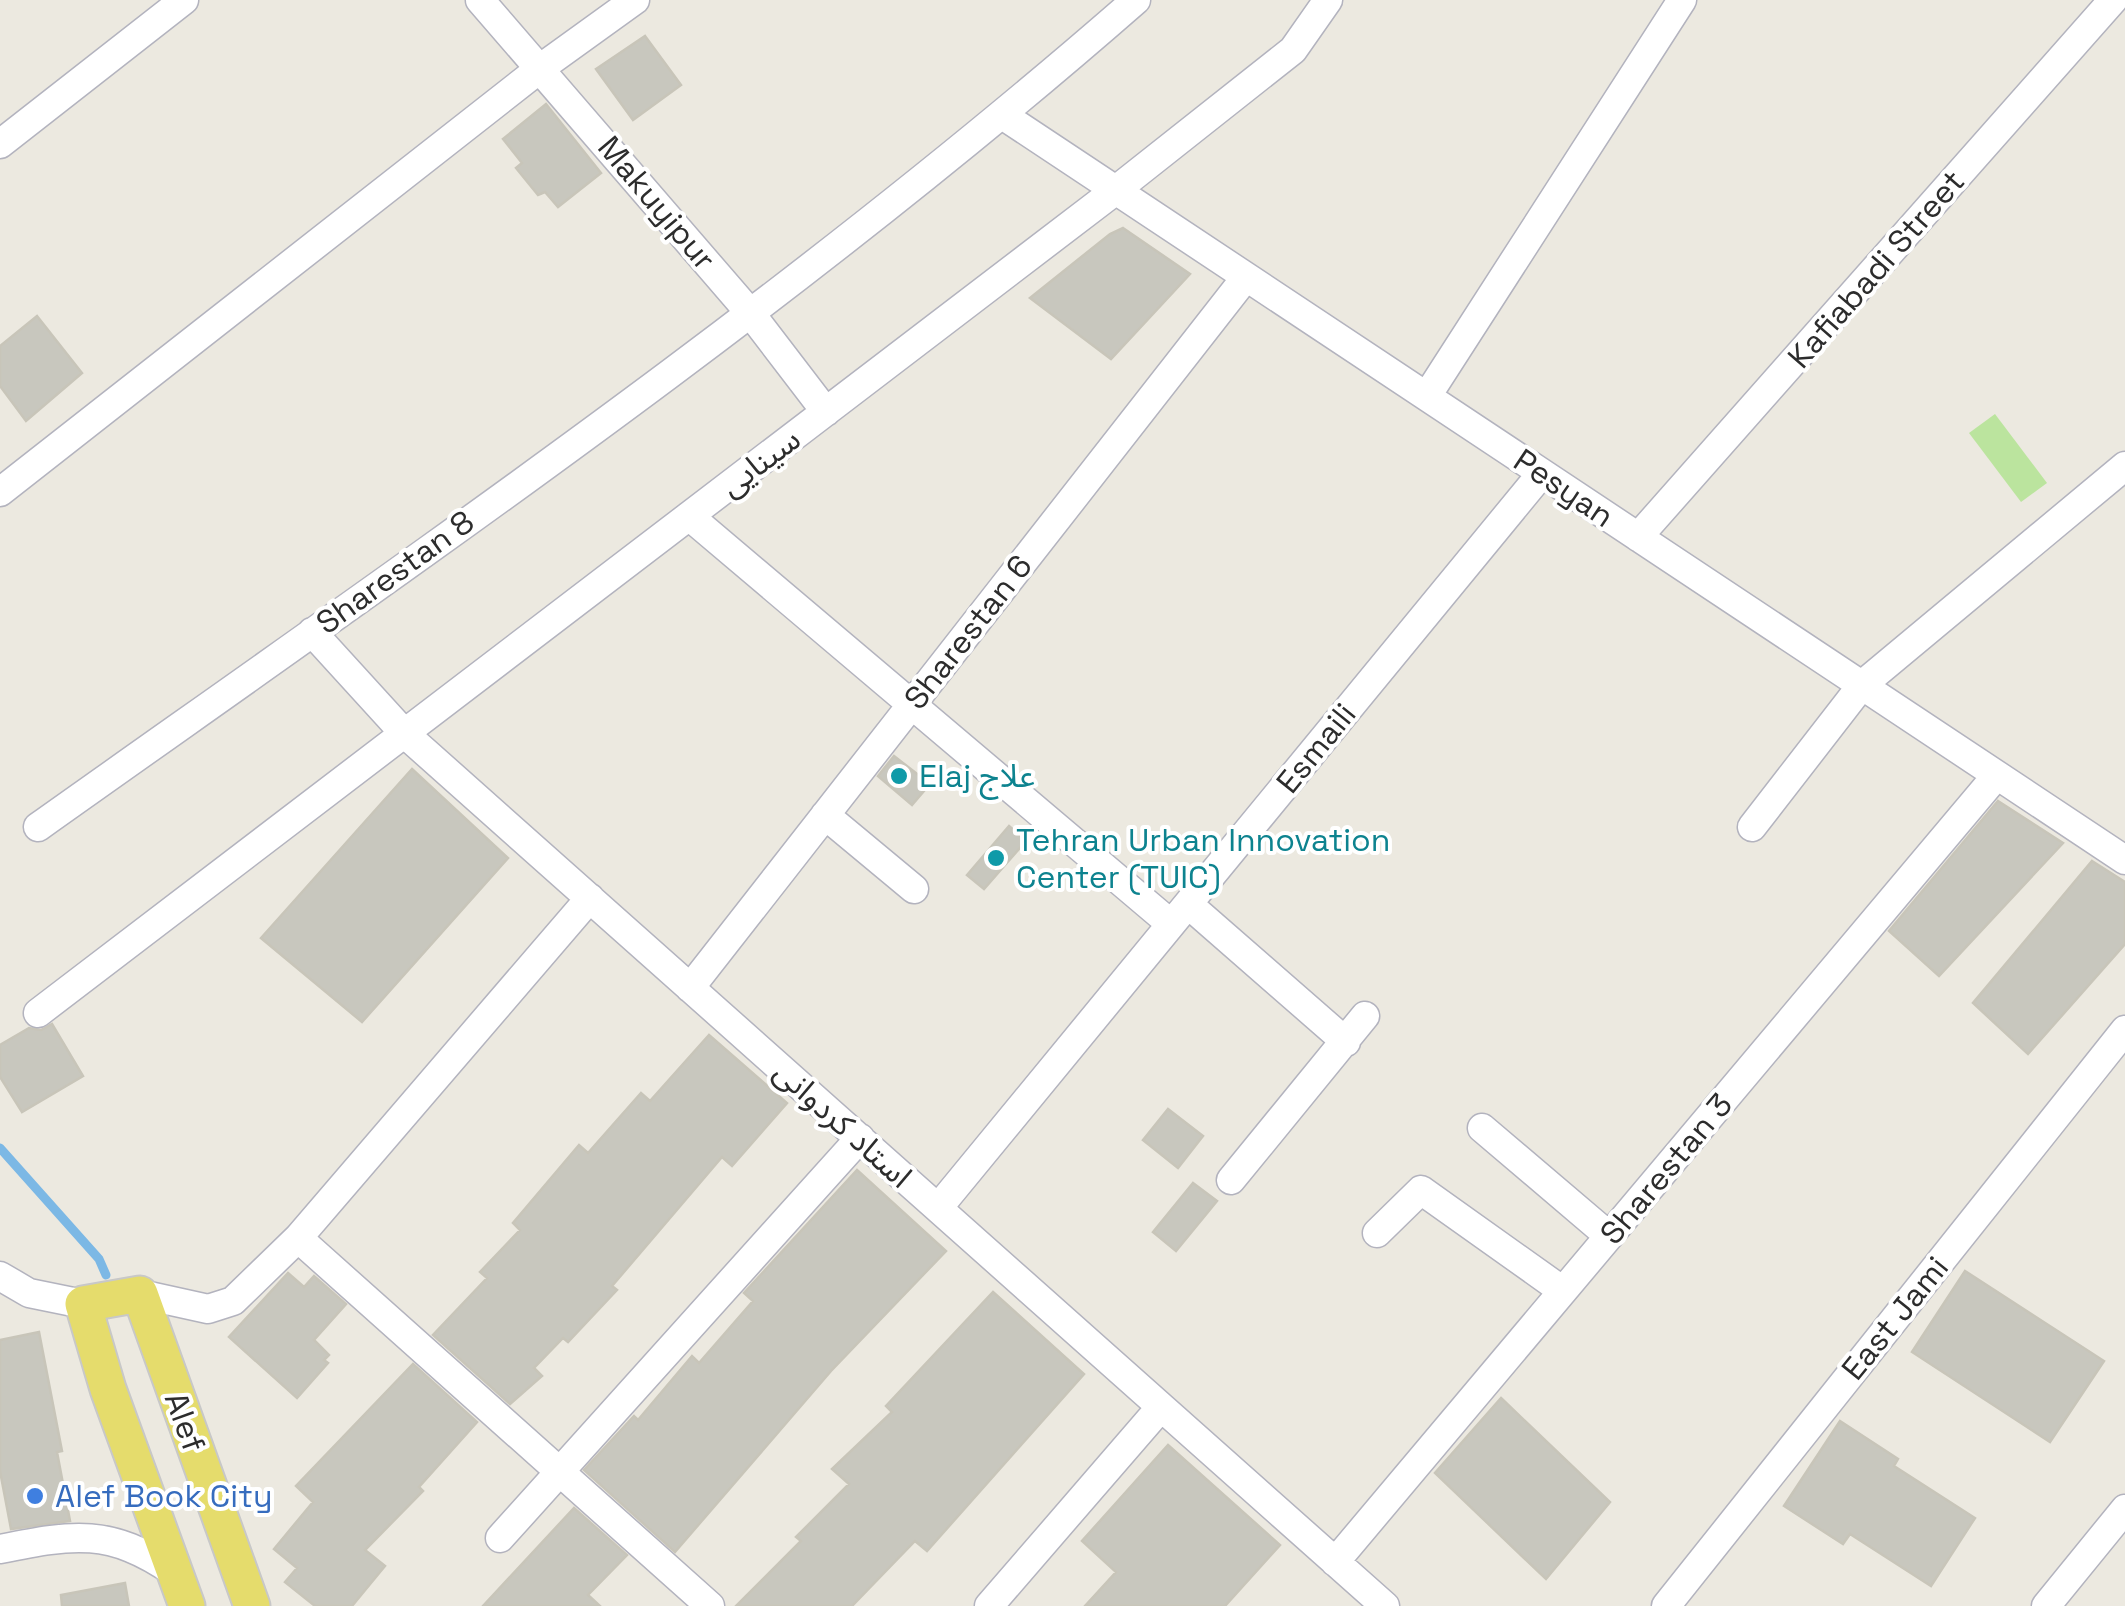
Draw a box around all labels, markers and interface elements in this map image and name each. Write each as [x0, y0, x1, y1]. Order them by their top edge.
street label: Makuyipur [589, 128, 725, 278]
street label: Kafiabadi Street [1779, 162, 1973, 376]
street label: سینایی [712, 419, 808, 505]
street label: Pesyan [1506, 440, 1622, 536]
street label: Sharestan 8 [308, 501, 482, 643]
street label: Sharestan 6 [895, 547, 1041, 717]
street label: Esmaili [1268, 695, 1364, 801]
place label: Elaj علاج [919, 756, 1035, 800]
marker: Elaj علاج [888, 765, 910, 787]
place label: Tehran Urban Innovation Center (TUIC) [1016, 820, 1390, 897]
marker: Tehran Urban Innovation Center (TUIC) [985, 847, 1007, 869]
street label: استاد کردوانی [766, 1052, 920, 1196]
street label: Sharestan 3 [1591, 1085, 1741, 1253]
street label: East Jami [1833, 1248, 1957, 1388]
street label: Alef [156, 1387, 214, 1457]
place label: Alef Book City [55, 1476, 273, 1516]
marker: Alef Book City [24, 1485, 46, 1507]

